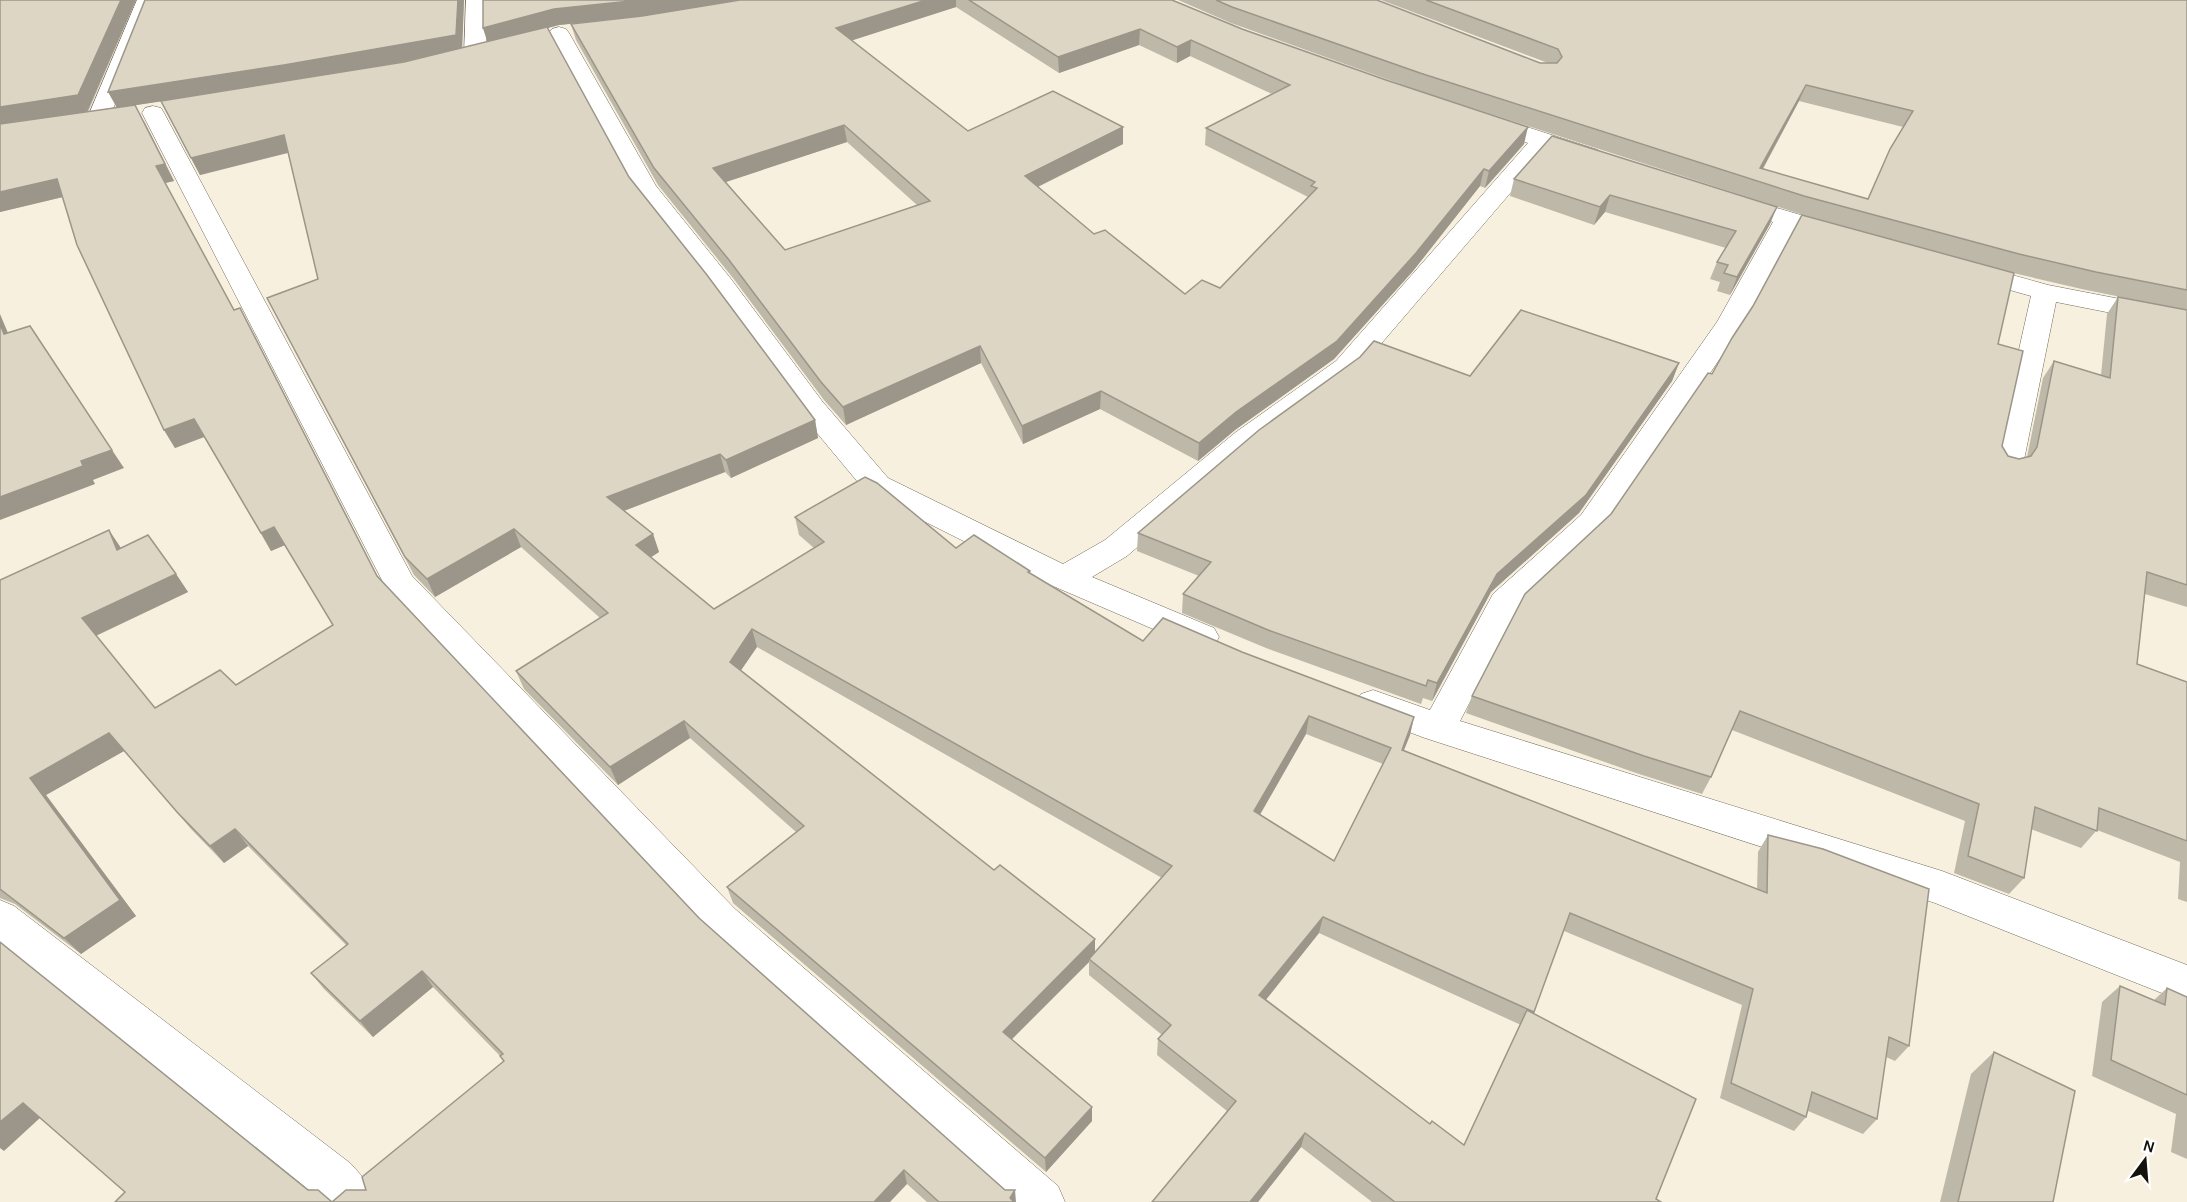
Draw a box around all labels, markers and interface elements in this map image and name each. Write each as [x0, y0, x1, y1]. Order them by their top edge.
north arrow [2115, 1130, 2175, 1190]
text: N [2141, 1135, 2157, 1157]

